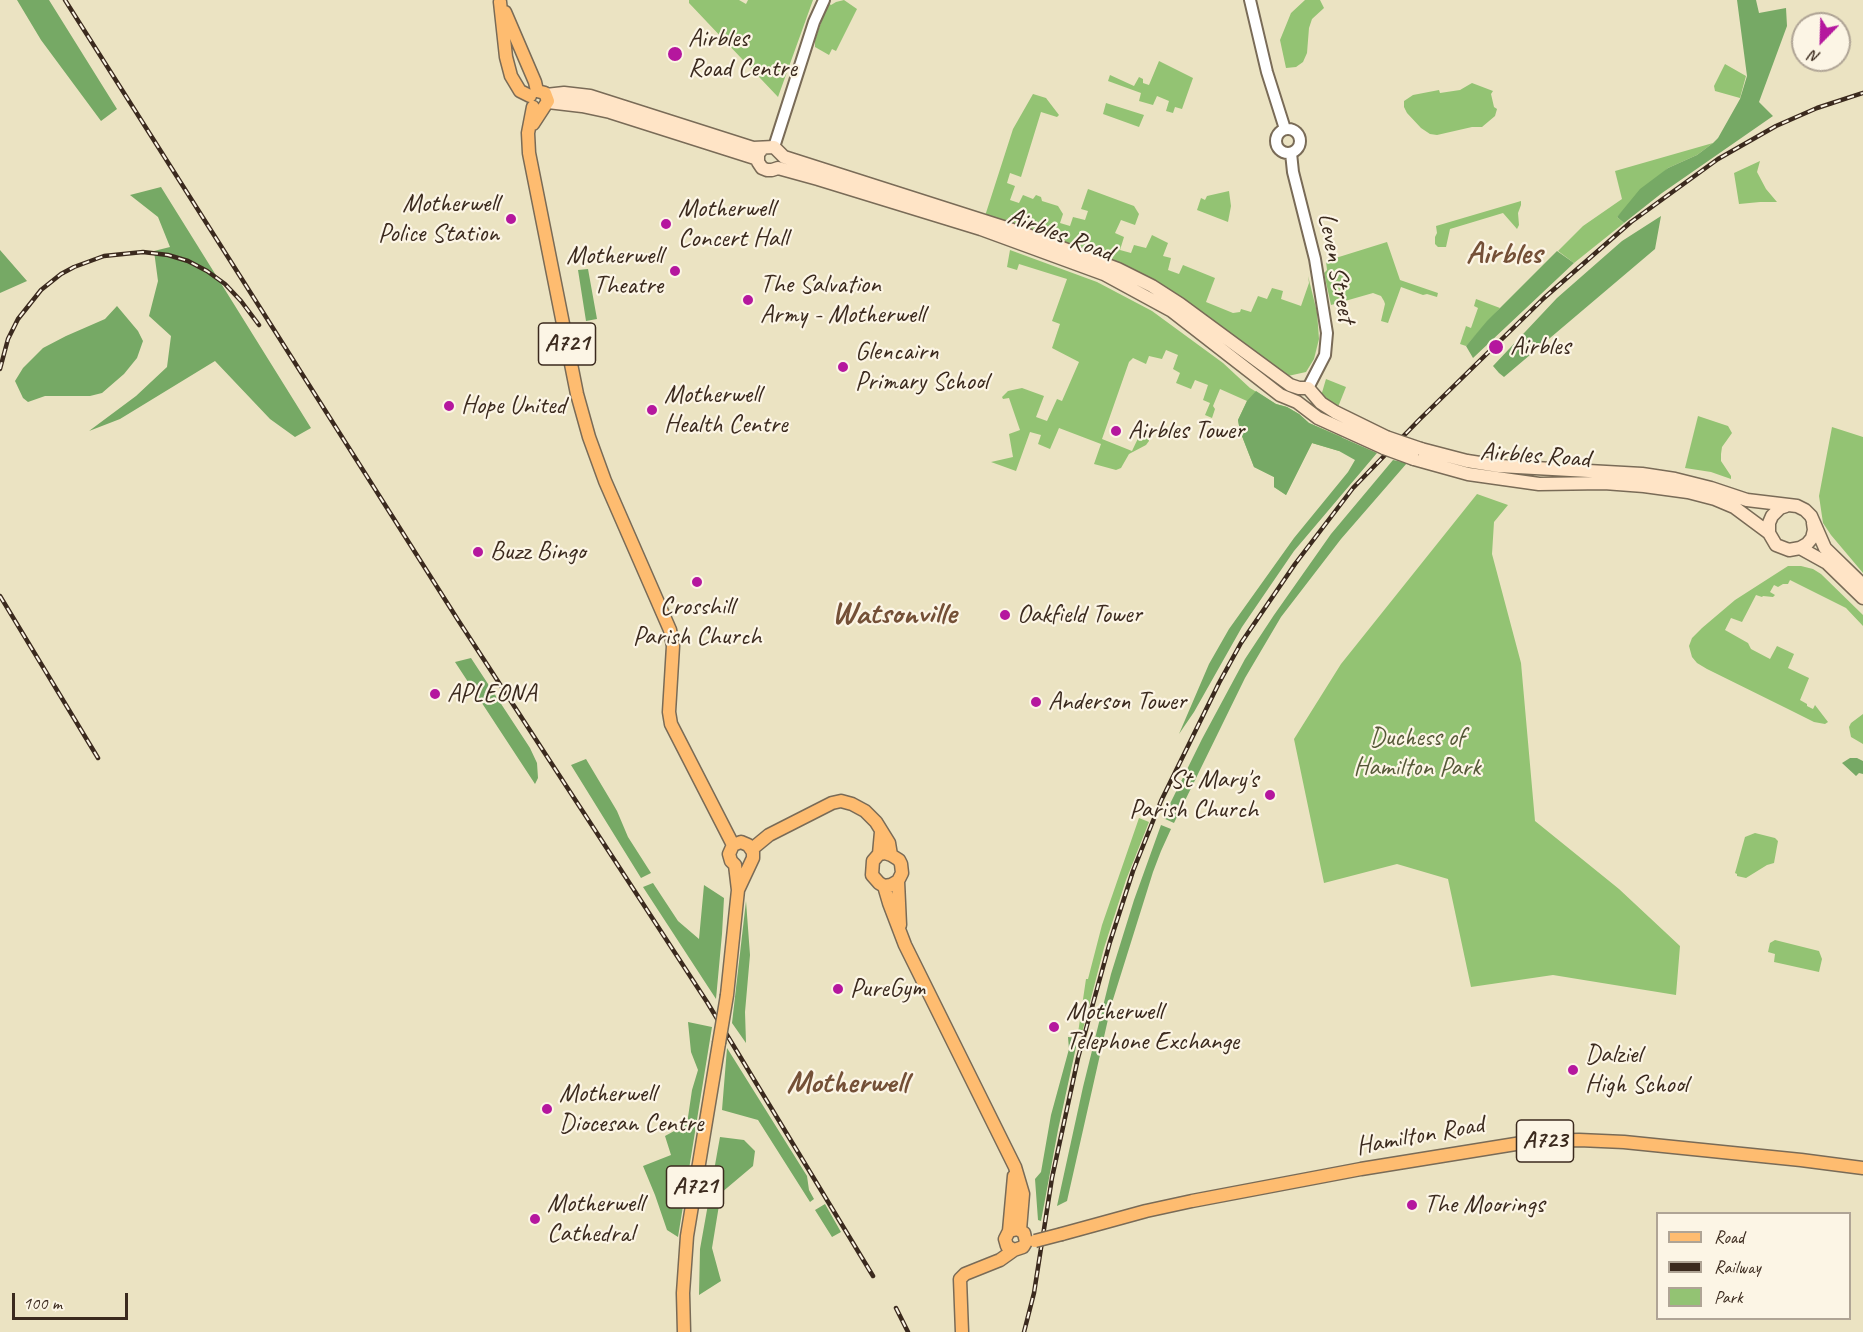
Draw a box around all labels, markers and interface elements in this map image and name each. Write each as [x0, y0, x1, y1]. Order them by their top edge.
north arrow [1791, 12, 1851, 72]
place label: Airbles Road Centre [688, 23, 797, 84]
marker: Airbles Road Centre [666, 45, 684, 63]
text: N [1806, 46, 1823, 68]
place label: Motherwell Police Station [378, 188, 499, 249]
place label: Motherwell Concert Hall [678, 193, 788, 255]
street label: Airbles Road [1003, 201, 1117, 269]
street label: Leven Street [1310, 210, 1362, 326]
marker: Motherwell Police Station [504, 212, 518, 226]
marker: Motherwell Concert Hall [659, 217, 673, 231]
district label: Airbles [1466, 236, 1542, 274]
place label: Motherwell Theatre [566, 240, 663, 302]
marker: Motherwell Theatre [668, 264, 682, 278]
place label: The Salvation Army - Motherwell [760, 269, 925, 330]
marker: The Salvation Army - Motherwell [741, 293, 755, 307]
road number: A721 [538, 323, 596, 365]
place label: Airbles [1510, 331, 1570, 363]
place label: Glencairn Primary School [855, 336, 988, 398]
marker: Airbles [1487, 338, 1505, 356]
marker: Glencairn Primary School [836, 360, 850, 374]
place label: Motherwell Health Centre [664, 379, 787, 440]
place label: Hope United [461, 390, 566, 422]
marker: Hope United [442, 399, 456, 413]
marker: Motherwell Health Centre [645, 403, 659, 417]
place label: Airbles Tower [1128, 415, 1244, 447]
marker: Airbles Tower [1109, 424, 1123, 438]
street label: Airbles Road [1479, 437, 1591, 475]
place label: Buzz Bingo [490, 536, 585, 568]
marker: Buzz Bingo [471, 545, 485, 559]
marker: Crosshill Parish Church [690, 575, 704, 589]
place label: Crosshill Parish Church [633, 591, 761, 652]
district label: Watsonville [832, 596, 956, 634]
place label: Oakfield Tower [1017, 599, 1142, 631]
marker: Oakfield Tower [998, 608, 1012, 622]
place label: APLEONA [447, 678, 537, 710]
place label: Anderson Tower [1048, 686, 1186, 718]
marker: APLEONA [428, 687, 442, 701]
marker: Anderson Tower [1029, 695, 1043, 709]
park label: Duchess of Hamilton Park [1354, 722, 1480, 784]
place label: St Mary's Parish Church [1129, 764, 1258, 826]
marker: St Mary's Parish Church [1263, 788, 1277, 802]
place label: PureGym [850, 973, 925, 1005]
marker: PureGym [831, 982, 845, 996]
place label: Motherwell Telephone Exchange [1066, 996, 1239, 1058]
marker: Motherwell Telephone Exchange [1047, 1020, 1061, 1034]
place label: Dalziel High School [1585, 1039, 1688, 1100]
marker: Dalziel High School [1566, 1063, 1580, 1077]
district label: Motherwell [786, 1065, 908, 1103]
place label: Motherwell Diocesan Centre [559, 1078, 703, 1140]
marker: Motherwell Diocesan Centre [540, 1102, 554, 1116]
street label: Hamilton Road [1354, 1109, 1486, 1163]
road number: A723 [1516, 1120, 1574, 1162]
road number: A721 [666, 1166, 724, 1208]
place label: Motherwell Cathedral [547, 1188, 644, 1250]
place label: The Moorings [1424, 1189, 1544, 1221]
marker: The Moorings [1405, 1198, 1419, 1212]
marker: Motherwell Cathedral [528, 1212, 542, 1226]
legend [1656, 1212, 1851, 1320]
text: Road [1714, 1226, 1744, 1248]
text: Railway [1714, 1256, 1761, 1278]
scale bar [15, 1281, 130, 1319]
text: Park [1714, 1286, 1743, 1308]
text: 100 m [23, 1292, 62, 1314]

